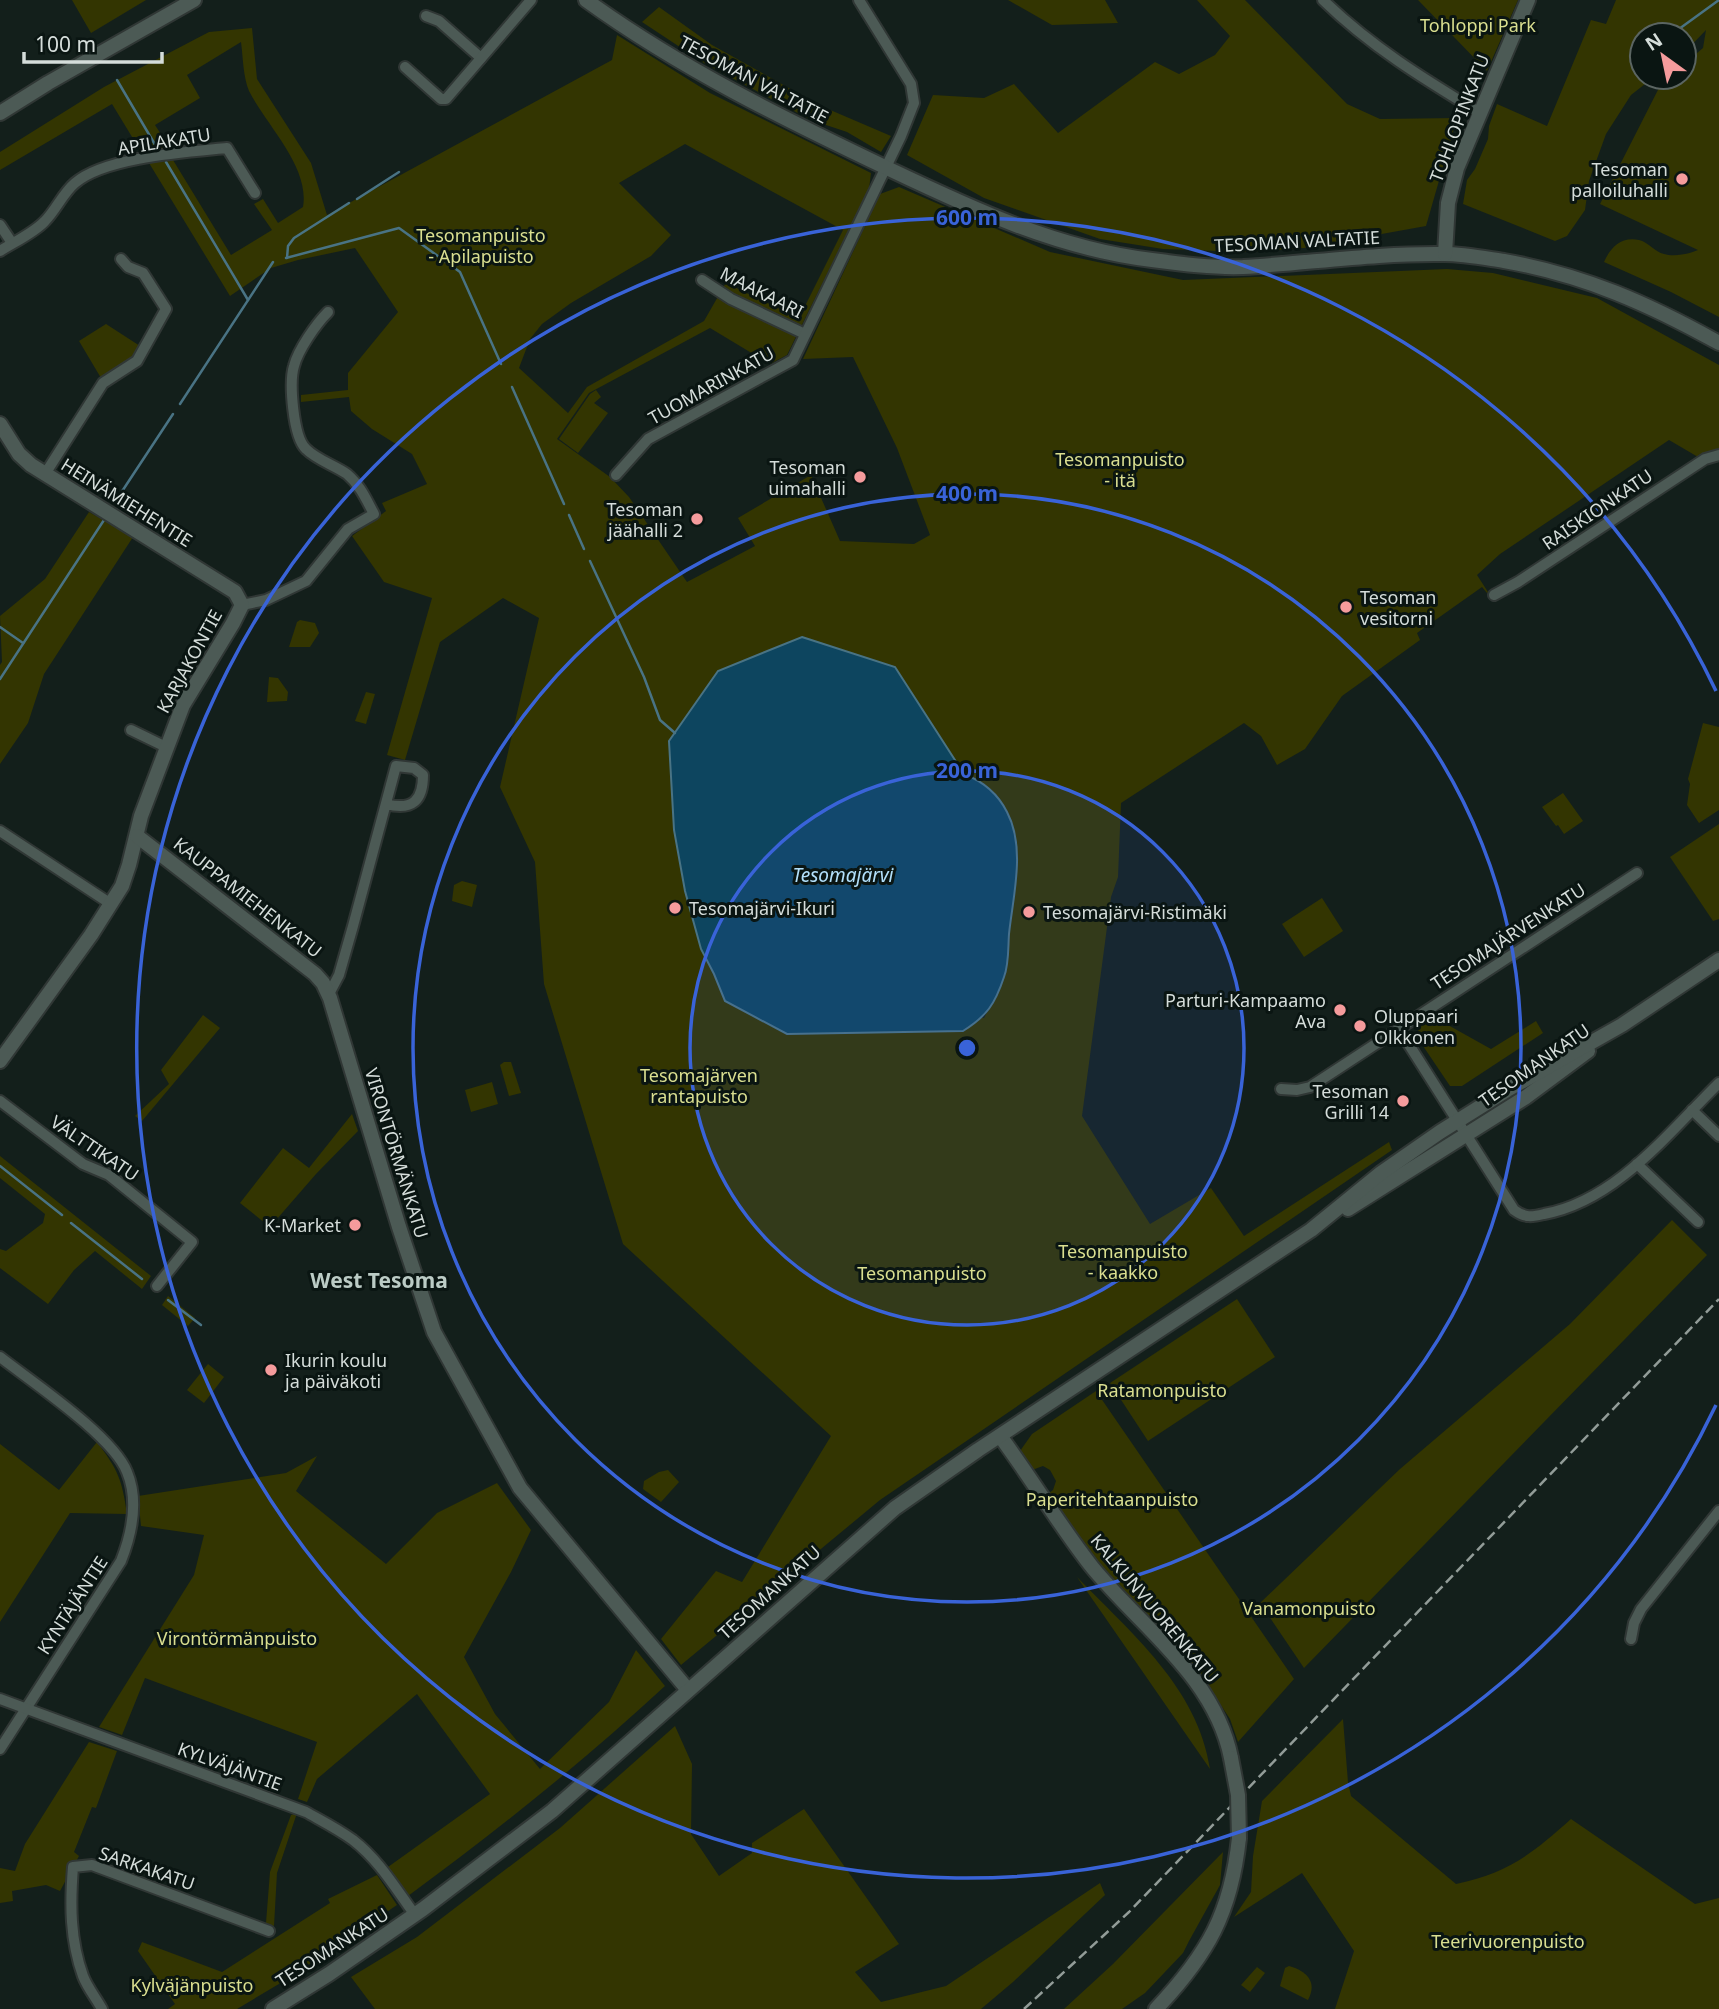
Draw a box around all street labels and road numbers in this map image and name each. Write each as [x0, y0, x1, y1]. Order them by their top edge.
street label: TESOMAN VALTATIE [675, 29, 833, 129]
street label: TOHLOPINKATU [1424, 50, 1494, 186]
street label: APILAKATU [116, 122, 212, 160]
street label: TESOMAN VALTATIE [1214, 225, 1380, 257]
street label: MAAKAARI [716, 261, 808, 323]
street label: TUOMARINKATU [644, 340, 778, 430]
street label: HEINÄMIEHENTIE [57, 452, 197, 552]
street label: RAISKIONKATU [1537, 463, 1657, 555]
street label: KARJAKONTIE [151, 605, 227, 717]
street label: KAUPPAMIEHENKATU [169, 831, 327, 963]
street label: TESOMAJÄRVENKATU [1426, 877, 1590, 995]
street label: TESOMANKATU [1474, 1018, 1594, 1112]
street label: VIRONTÖRMÄNKATU [360, 1065, 434, 1241]
street label: VÄLTTIKATU [46, 1110, 144, 1186]
street label: KALKUNVUORENKATU [1086, 1528, 1224, 1688]
street label: TESOMANKATU [713, 1540, 825, 1644]
street label: KYNTÄJÄNTIE [31, 1551, 113, 1659]
street label: KYLVÄJÄNTIE [175, 1736, 285, 1796]
street label: SARKAKATU [96, 1840, 198, 1896]
street label: TESOMANKATU [271, 1902, 393, 1992]

